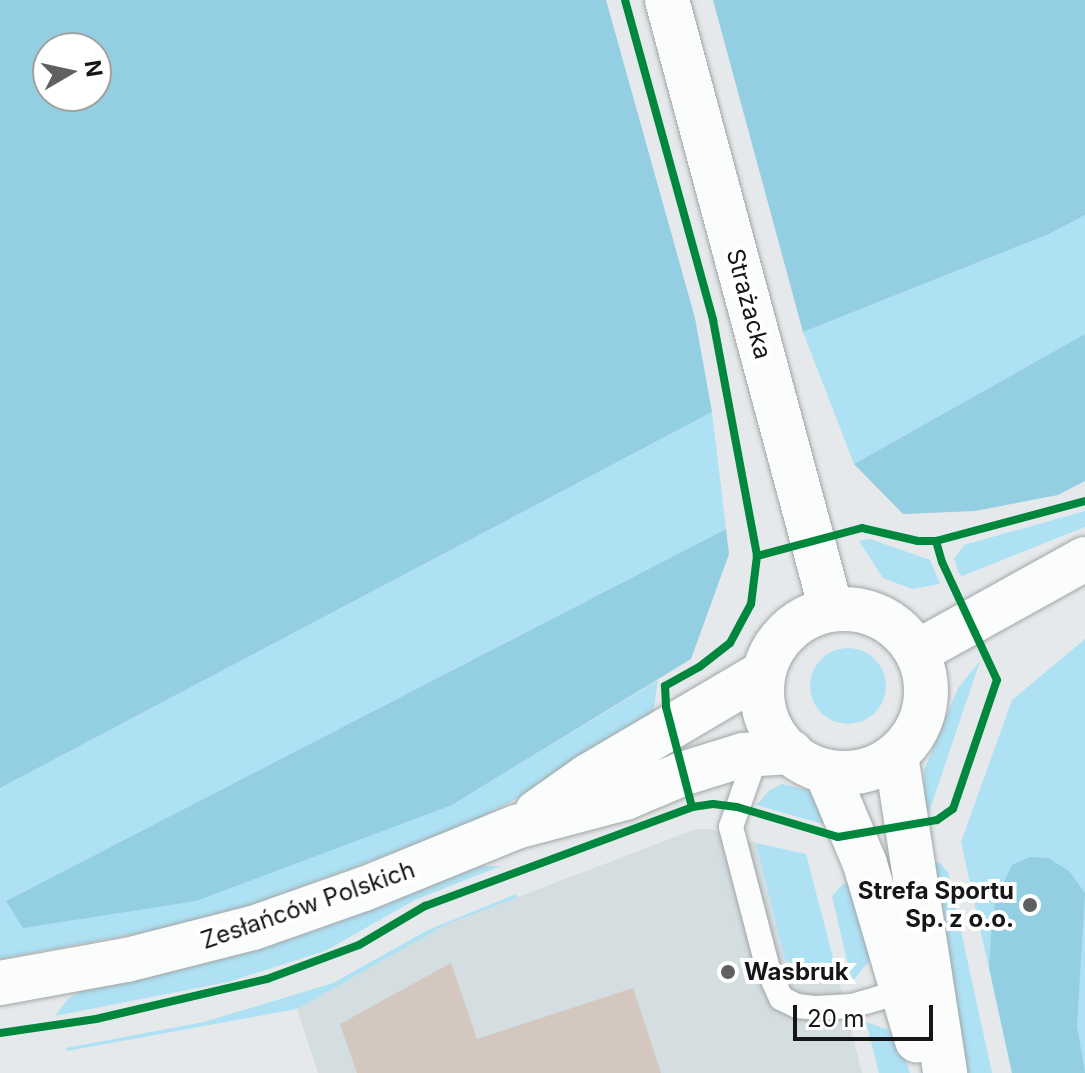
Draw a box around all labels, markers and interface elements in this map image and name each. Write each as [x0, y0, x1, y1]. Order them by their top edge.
north arrow [32, 32, 112, 112]
text: N [80, 58, 108, 79]
street label: Strażacka [720, 246, 778, 362]
street label: Zesłańców Polskich [197, 855, 419, 955]
place label: Strefa Sportu Sp. z o.o. [858, 877, 1014, 933]
marker: Strefa Sportu Sp. z o.o. [1021, 896, 1039, 914]
place label: Wasbruk [744, 958, 849, 986]
marker: Wasbruk [719, 963, 737, 981]
scale bar [797, 989, 937, 1039]
text: 20 m [807, 1004, 865, 1033]

